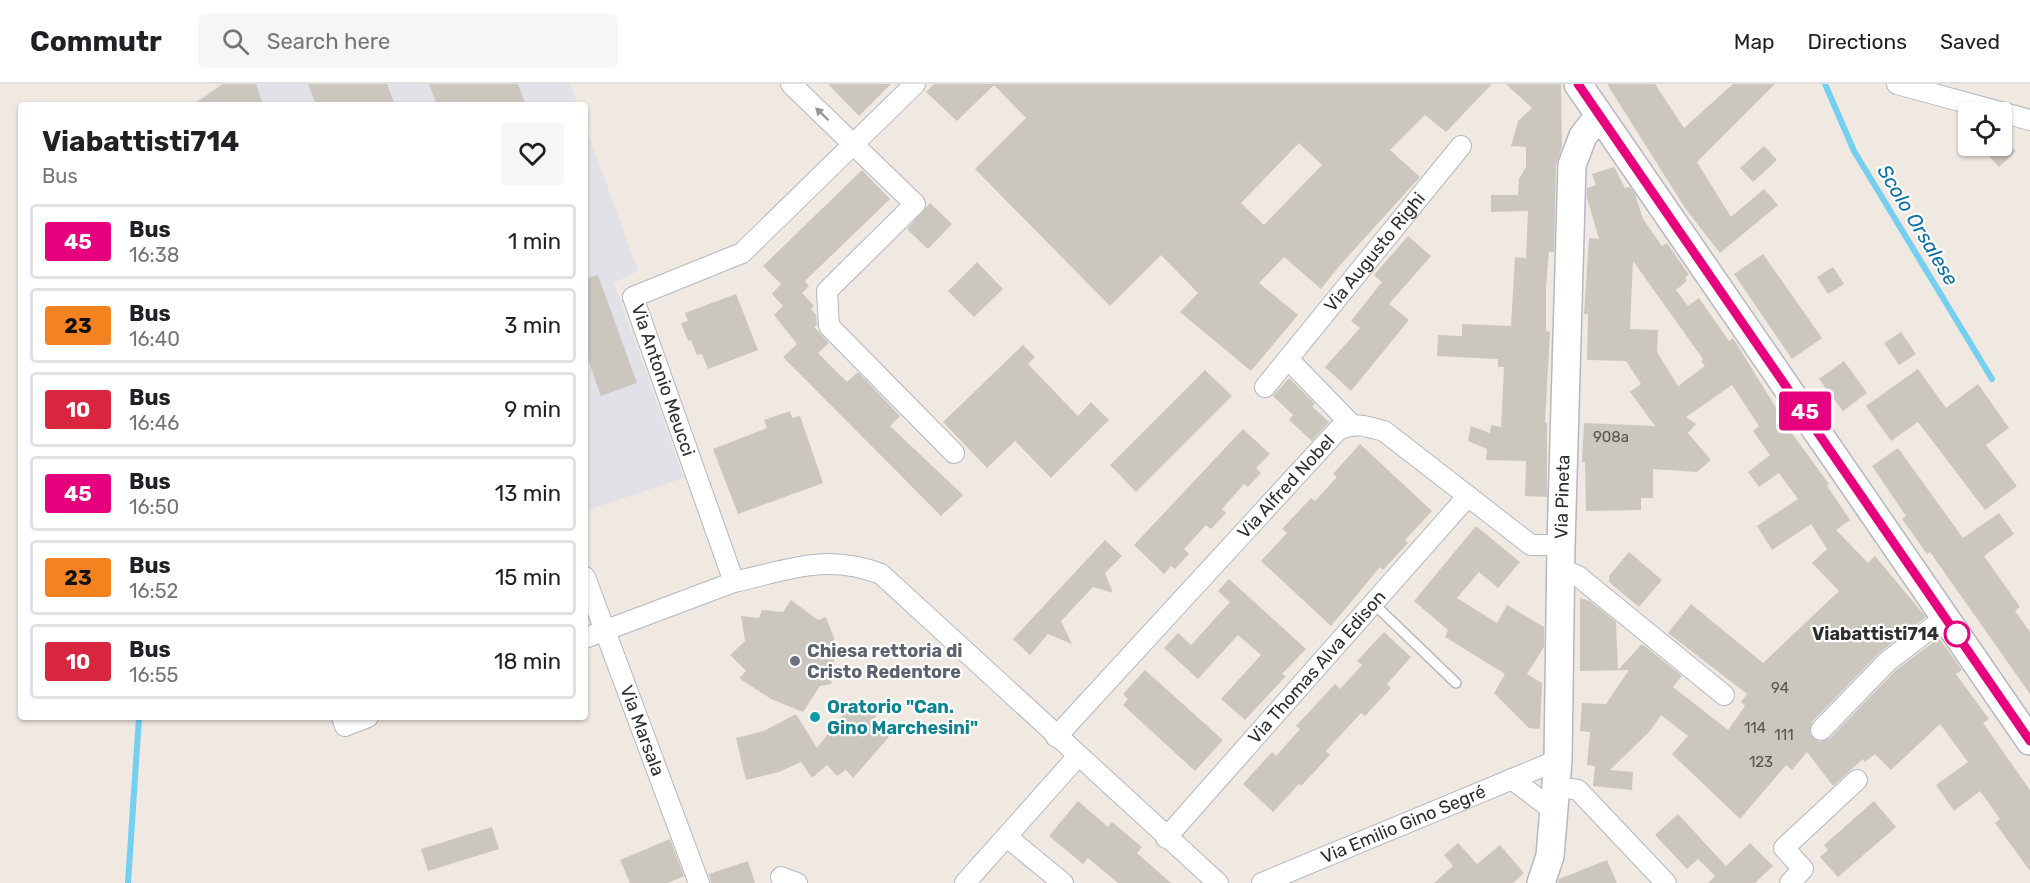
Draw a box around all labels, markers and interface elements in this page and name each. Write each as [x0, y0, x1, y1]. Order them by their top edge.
search box [198, 14, 618, 68]
text: Commutr [30, 25, 162, 58]
icon: search [219, 25, 252, 58]
text: Search here [267, 28, 390, 55]
text: Map [1734, 29, 1775, 54]
text: Directions [1808, 29, 1907, 54]
text: Saved [1940, 29, 2000, 54]
map controls [1958, 102, 2012, 156]
button: locate [1958, 102, 2012, 156]
one-way arrow [815, 107, 830, 121]
button: heart [501, 122, 564, 185]
text: Viabattisti714 [42, 125, 239, 158]
water label: Scolo Orsalese [1873, 160, 1963, 290]
text: Bus [42, 164, 78, 188]
street label: Via Augusto Righi [1320, 188, 1430, 316]
text: Bus [129, 216, 171, 243]
text: 1 min [508, 228, 561, 255]
text: 45 [64, 229, 92, 254]
text: 16:38 [129, 243, 179, 267]
text: Bus [129, 300, 171, 327]
street label: Via Antonio Meucci [627, 301, 699, 459]
text: 3 min [504, 312, 561, 339]
text: 23 [64, 313, 92, 338]
text: 16:40 [129, 327, 180, 351]
text: Bus [129, 384, 171, 411]
line badge: 45 [1778, 392, 1832, 430]
text: 9 min [504, 396, 561, 423]
text: 10 [66, 397, 90, 422]
text: 45 [1791, 399, 1819, 424]
text: 16:46 [129, 411, 179, 435]
house number: 908a [1593, 428, 1629, 446]
street label: Via Alfred Nobel [1233, 430, 1339, 543]
street label: Via Pineta [1550, 454, 1575, 539]
text: Bus [129, 468, 171, 495]
text: 13 min [495, 480, 561, 507]
text: 45 [64, 481, 92, 506]
text: 16:50 [129, 495, 179, 519]
text: Bus [129, 552, 171, 579]
text: 15 min [495, 564, 561, 591]
text: 23 [64, 565, 92, 590]
text: 16:52 [129, 579, 178, 603]
street label: Via Thomas Alva Edison [1243, 586, 1390, 748]
marker: Viabattisti714 [1944, 621, 1970, 647]
place label: Viabattisti714 [1812, 623, 1939, 645]
text: Bus [129, 636, 171, 663]
place label: Chiesa rettoria di Cristo Redentore [807, 640, 962, 683]
text: 18 min [494, 648, 561, 675]
text: 10 [66, 649, 90, 674]
marker: Chiesa rettoria di Cristo Redentore [788, 654, 802, 668]
text: 16:55 [129, 663, 179, 687]
house number: 94 [1771, 679, 1789, 697]
street label: Via Marsala [615, 682, 669, 779]
place label: Oratorio "Can. Gino Marchesini" [827, 696, 978, 739]
marker: Oratorio "Can. Gino Marchesini" [808, 710, 822, 724]
house number: 114 [1744, 719, 1766, 737]
house number: 111 [1774, 726, 1794, 744]
house number: 123 [1749, 753, 1773, 771]
street label: Via Emilio Gino Segré [1318, 780, 1489, 868]

